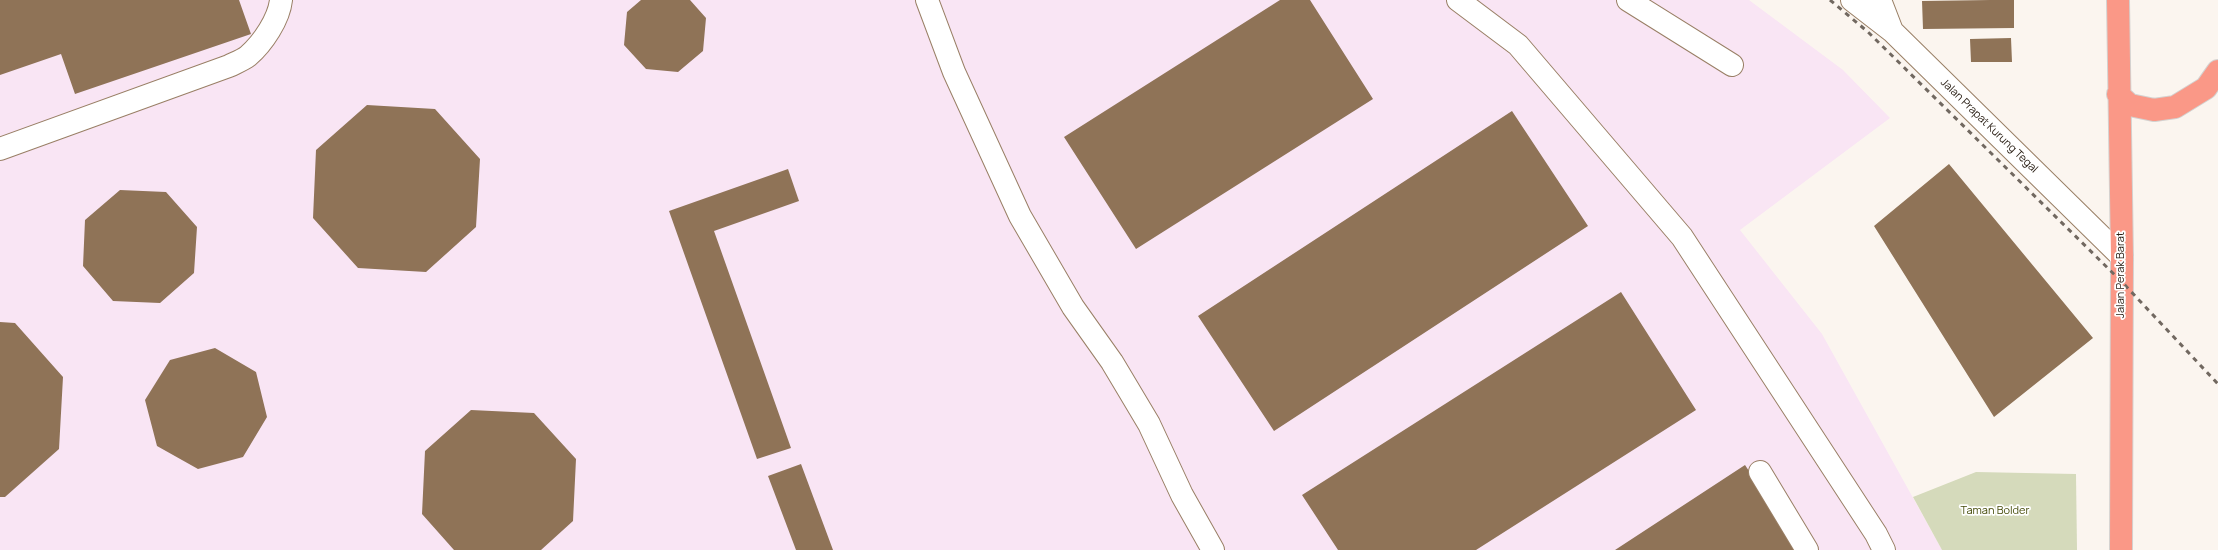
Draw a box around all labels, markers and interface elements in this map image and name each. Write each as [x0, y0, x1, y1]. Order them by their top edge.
street label: Jalan Prapat Kurung Tegal [1938, 76, 2040, 176]
street label: Jalan Perak Barat [2114, 232, 2128, 318]
park label: Taman Bolder [1961, 504, 2029, 518]

